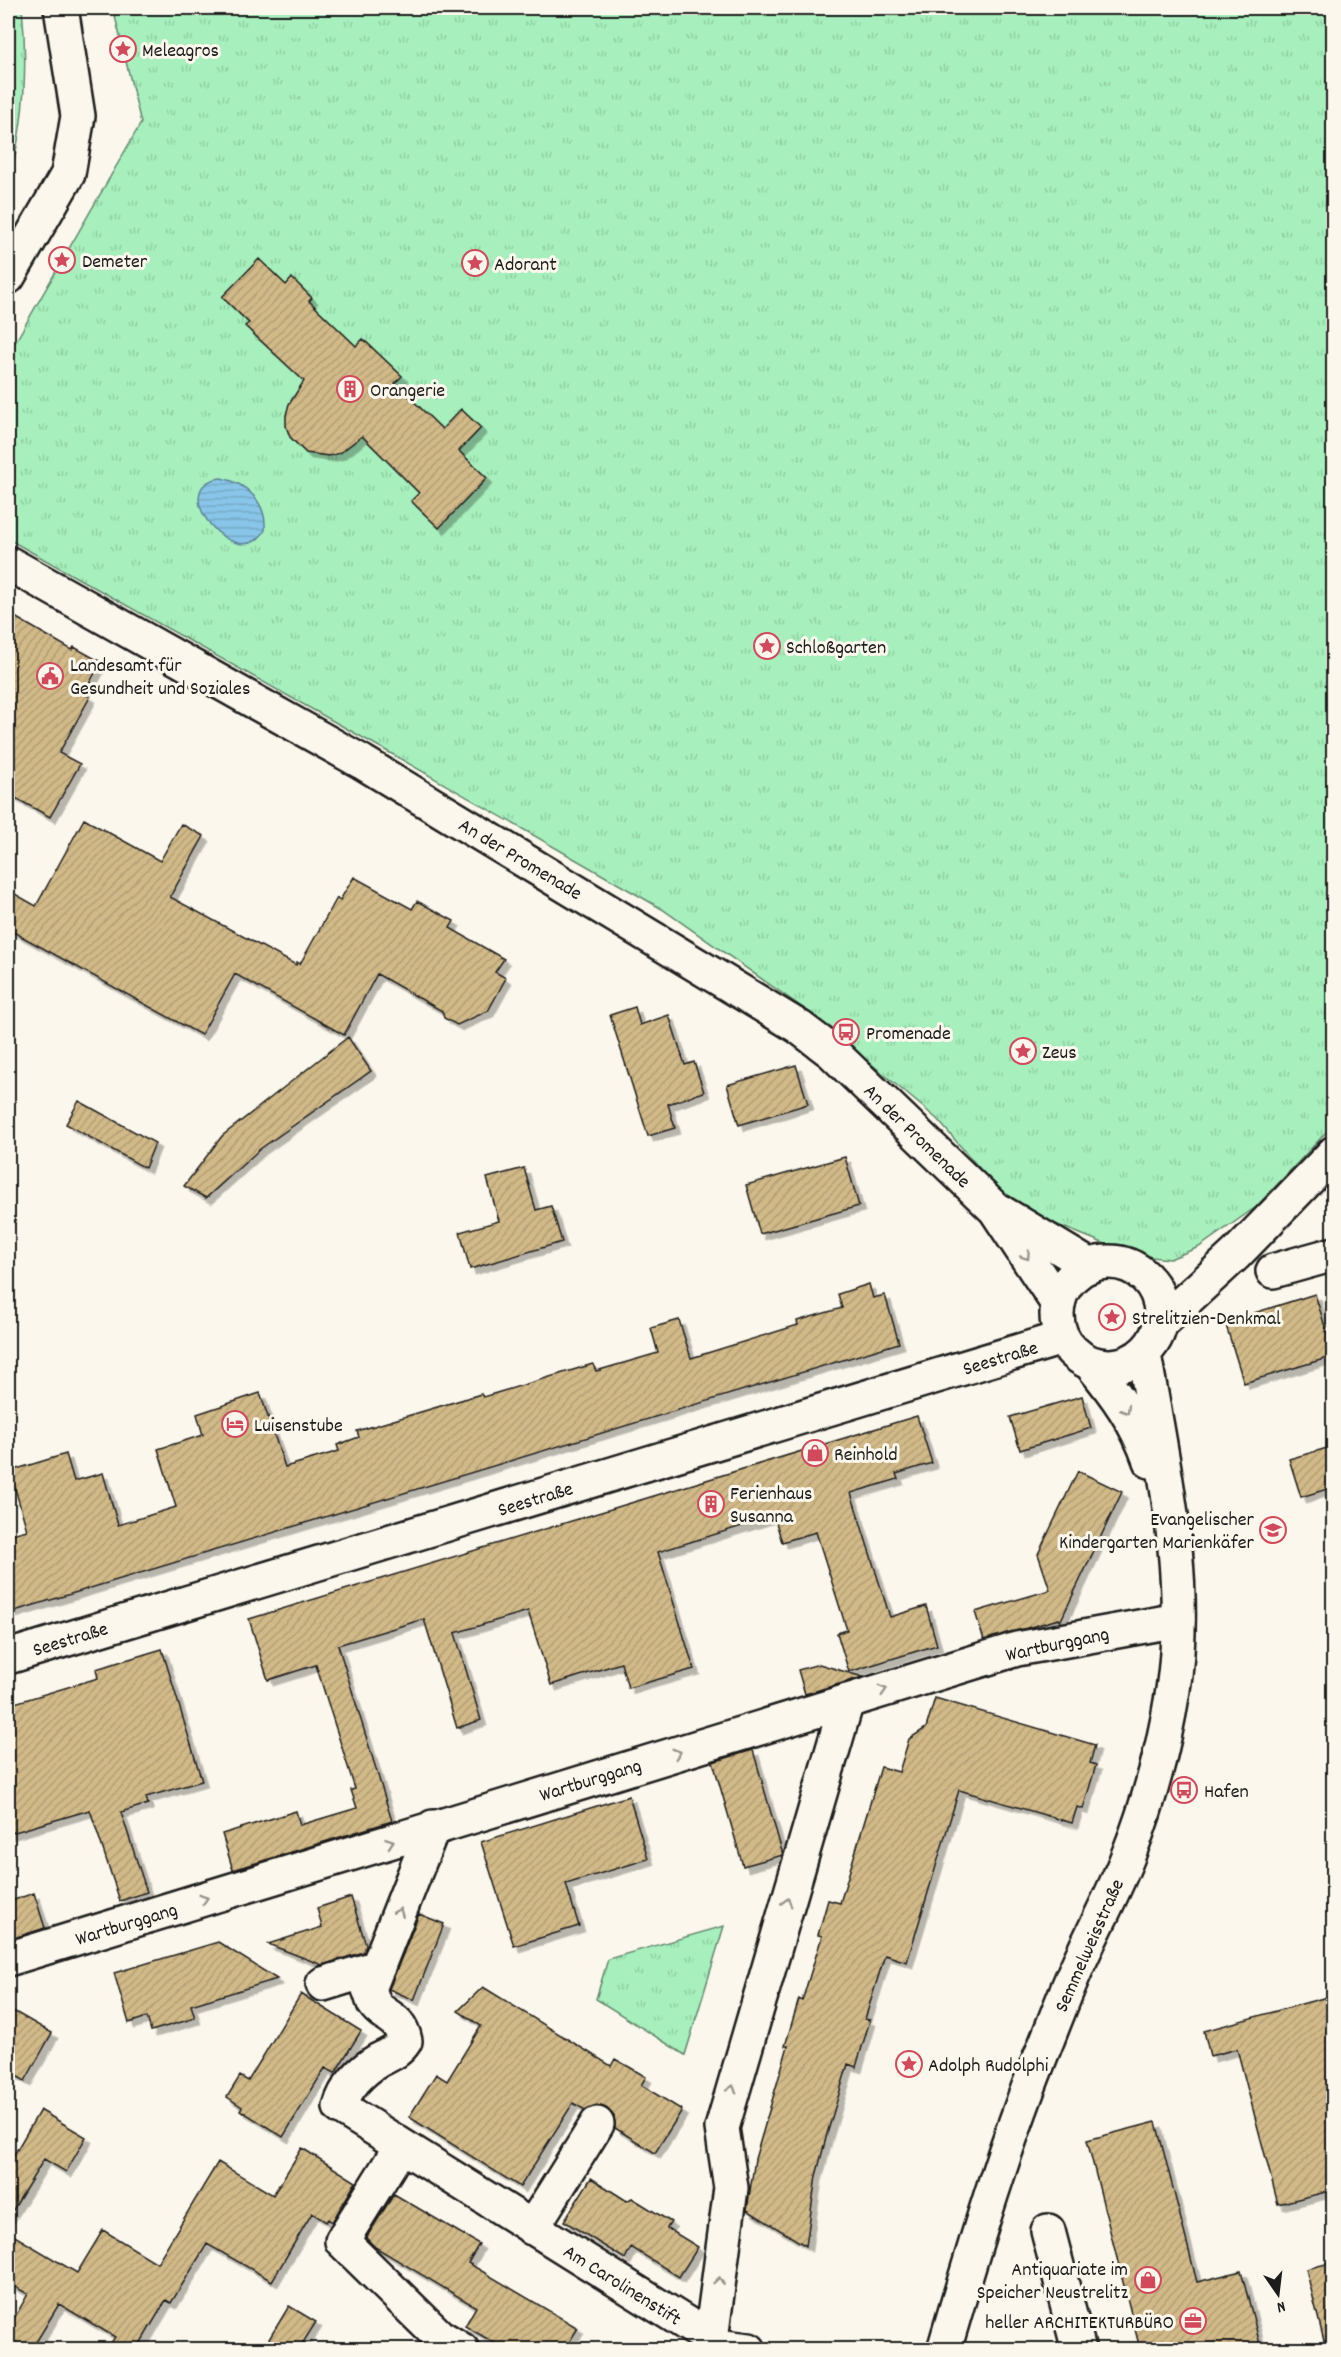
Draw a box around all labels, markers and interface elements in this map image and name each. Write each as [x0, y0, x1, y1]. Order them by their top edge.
place icon: Meleagros [108, 34, 138, 64]
place label: Meleagros [142, 38, 219, 66]
place icon: Demeter [47, 245, 77, 275]
place icon: Adorant [460, 248, 490, 278]
place label: Demeter [82, 249, 148, 277]
place label: Adorant [494, 252, 557, 280]
building icon: Orangerie [335, 374, 365, 404]
place label: Orangerie [370, 378, 445, 406]
place icon: Schloßgarten [752, 631, 782, 661]
place label: Schloßgarten [786, 635, 886, 663]
place label: Landesamt für Gesundheit und Soziales [70, 653, 250, 704]
public building icon: Landesamt für Gesundheit und Soziales [35, 661, 65, 691]
street label: An der Promenade [452, 813, 587, 909]
bus stop icon: Promenade [831, 1017, 861, 1047]
place label: Promenade [866, 1021, 951, 1049]
place icon: Zeus [1008, 1036, 1038, 1066]
place label: Zeus [1042, 1040, 1077, 1068]
street label: An der Promenade [856, 1079, 976, 1196]
one-way arrow [1019, 1250, 1030, 1261]
place icon: Strelitzien-Denkmal [1097, 1302, 1127, 1332]
place label: Strelitzien-Denkmal [1132, 1306, 1281, 1334]
street label: Seestraße [960, 1335, 1042, 1385]
one-way arrow [1119, 1404, 1130, 1414]
hotel icon: Luisenstube [220, 1409, 250, 1439]
place label: Luisenstube [254, 1413, 343, 1441]
shop icon: Reinhold [800, 1438, 830, 1468]
place label: Reinhold [834, 1442, 898, 1470]
street label: Seestraße [495, 1476, 577, 1526]
place label: Ferienhaus Susanna [730, 1481, 812, 1532]
building icon: Ferienhaus Susanna [696, 1489, 726, 1519]
place label: Evangelischer Kindergarten Marienkäfer [1059, 1507, 1255, 1558]
school or university icon: Evangelischer Kindergarten Marienkäfer [1258, 1515, 1288, 1545]
street label: Seestraße [30, 1616, 112, 1666]
street label: Wartburggang [1003, 1621, 1112, 1671]
one-way arrow [877, 1685, 888, 1697]
one-way arrow [671, 1748, 682, 1760]
street label: Wartburggang [536, 1753, 645, 1811]
bus stop icon: Hafen [1169, 1775, 1199, 1805]
place label: Hafen [1204, 1779, 1249, 1807]
one-way arrow [384, 1836, 395, 1849]
street label: Semmelweisstraße [1049, 1875, 1133, 2017]
one-way arrow [198, 1894, 209, 1906]
street label: Wartburggang [72, 1897, 181, 1955]
one-way arrow [780, 1897, 793, 1907]
one-way arrow [392, 1907, 404, 1918]
place icon: Adolph Rudolphi [894, 2049, 924, 2079]
place label: Adolph Rudolphi [928, 2053, 1049, 2081]
one-way arrow [725, 2085, 737, 2095]
street label: Am Carolinenstift [557, 2239, 686, 2334]
place label: Antiquariate im Speicher Neustrelitz [977, 2257, 1128, 2308]
north arrow [1248, 2264, 1308, 2324]
shop icon: Antiquariate im Speicher Neustrelitz [1133, 2265, 1163, 2295]
one-way arrow [713, 2277, 725, 2286]
text: N [1274, 2294, 1288, 2318]
office icon: heller ARCHITEKTURBÜRO [1178, 2306, 1208, 2336]
place label: heller ARCHITEKTURBÜRO [985, 2310, 1174, 2338]

